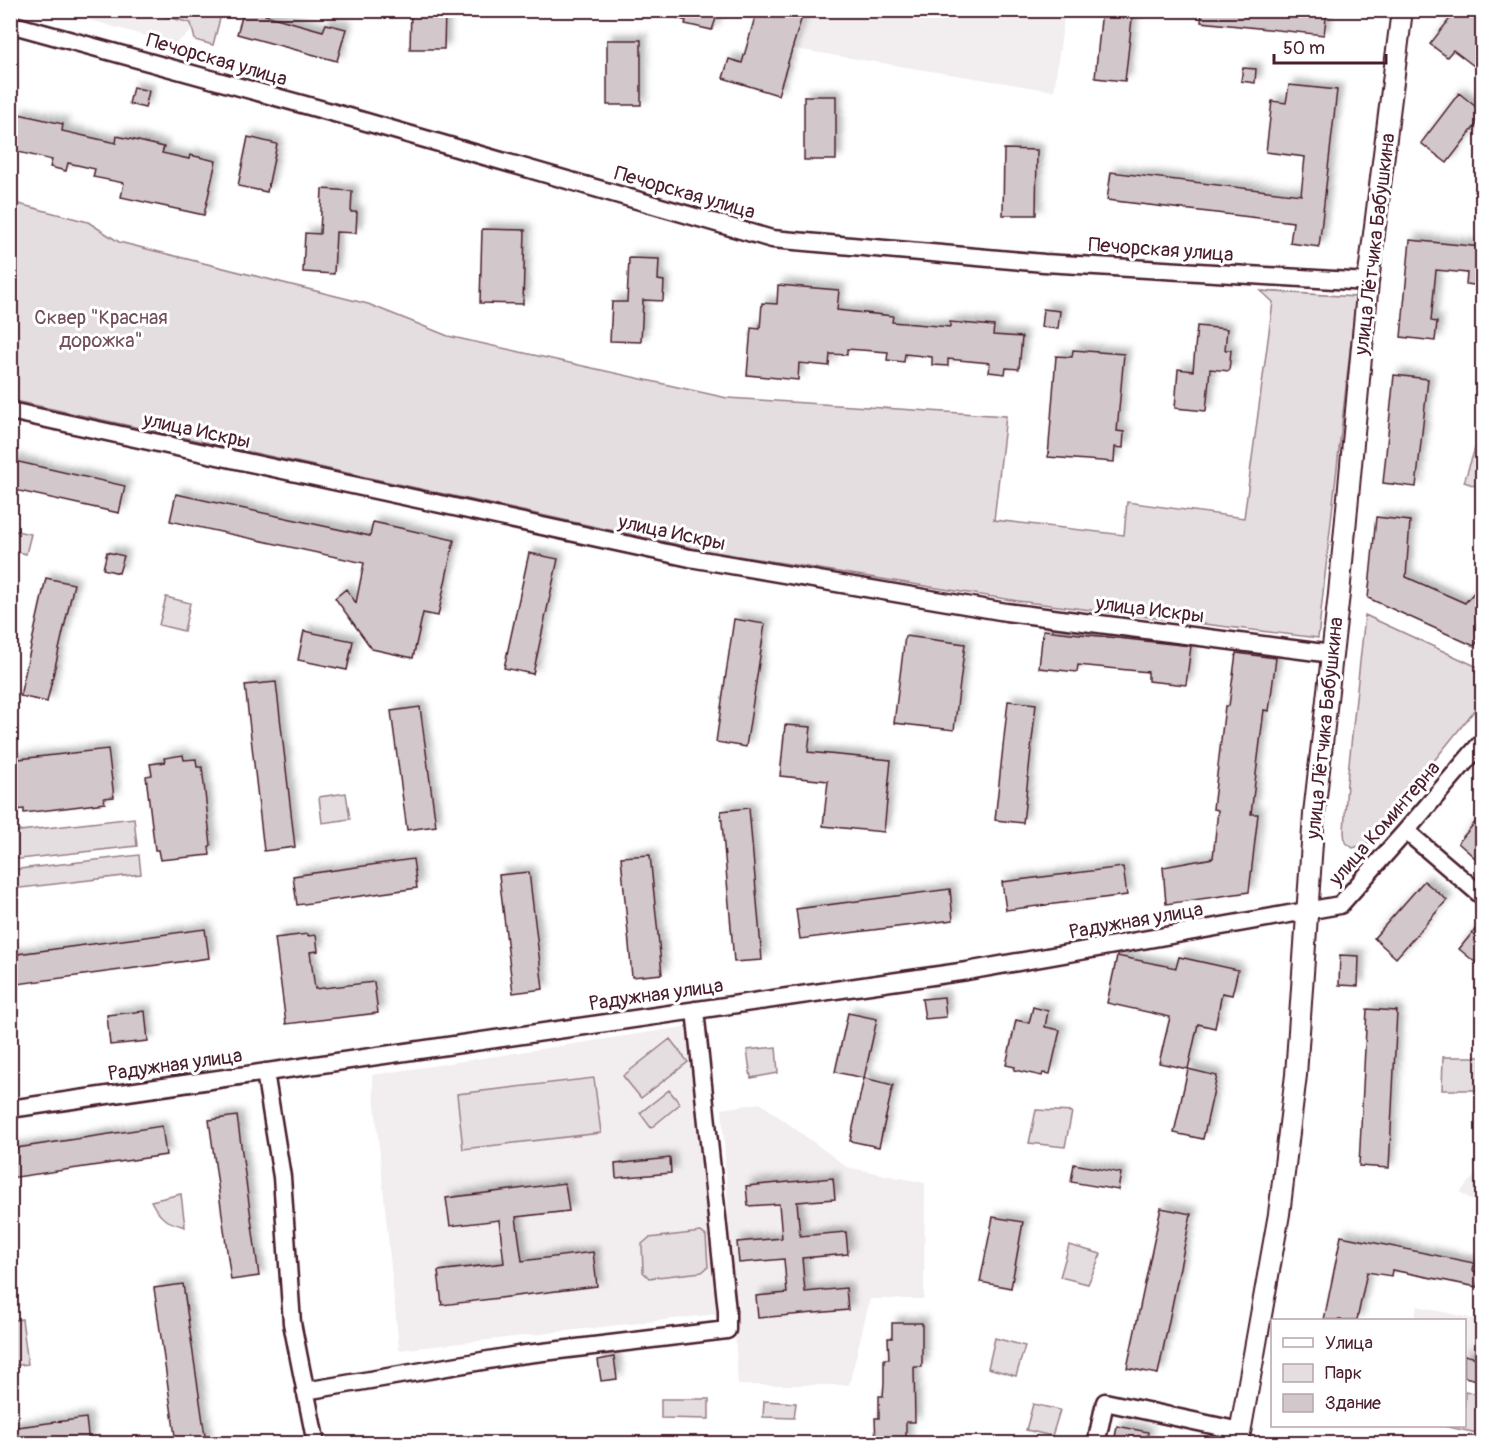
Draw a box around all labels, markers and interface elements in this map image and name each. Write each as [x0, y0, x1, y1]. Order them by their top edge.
street label: Печорская улица [143, 27, 290, 92]
scale bar [1274, 27, 1386, 65]
text: 50 m [1283, 37, 1325, 60]
street label: улица Лётчика Бабушкина [1348, 132, 1401, 357]
street label: Печорская улица [611, 160, 758, 225]
street label: Печорская улица [1088, 232, 1234, 267]
park label: Сквер "Красная дорожка" [34, 305, 168, 353]
street label: улица Искры [140, 407, 253, 454]
street label: улица Искры [615, 509, 728, 556]
street label: улица Искры [1093, 590, 1206, 629]
street label: улица Лётчика Бабушкина [1300, 616, 1349, 841]
street label: улица Коминтерна [1323, 756, 1445, 892]
street label: Радужная улица [1067, 896, 1205, 945]
street label: Радужная улица [587, 973, 725, 1016]
street label: Радужная улица [106, 1043, 244, 1086]
legend [1271, 1319, 1466, 1427]
text: Улица [1325, 1332, 1373, 1355]
text: Парк [1325, 1362, 1362, 1385]
text: Здание [1325, 1392, 1381, 1415]

